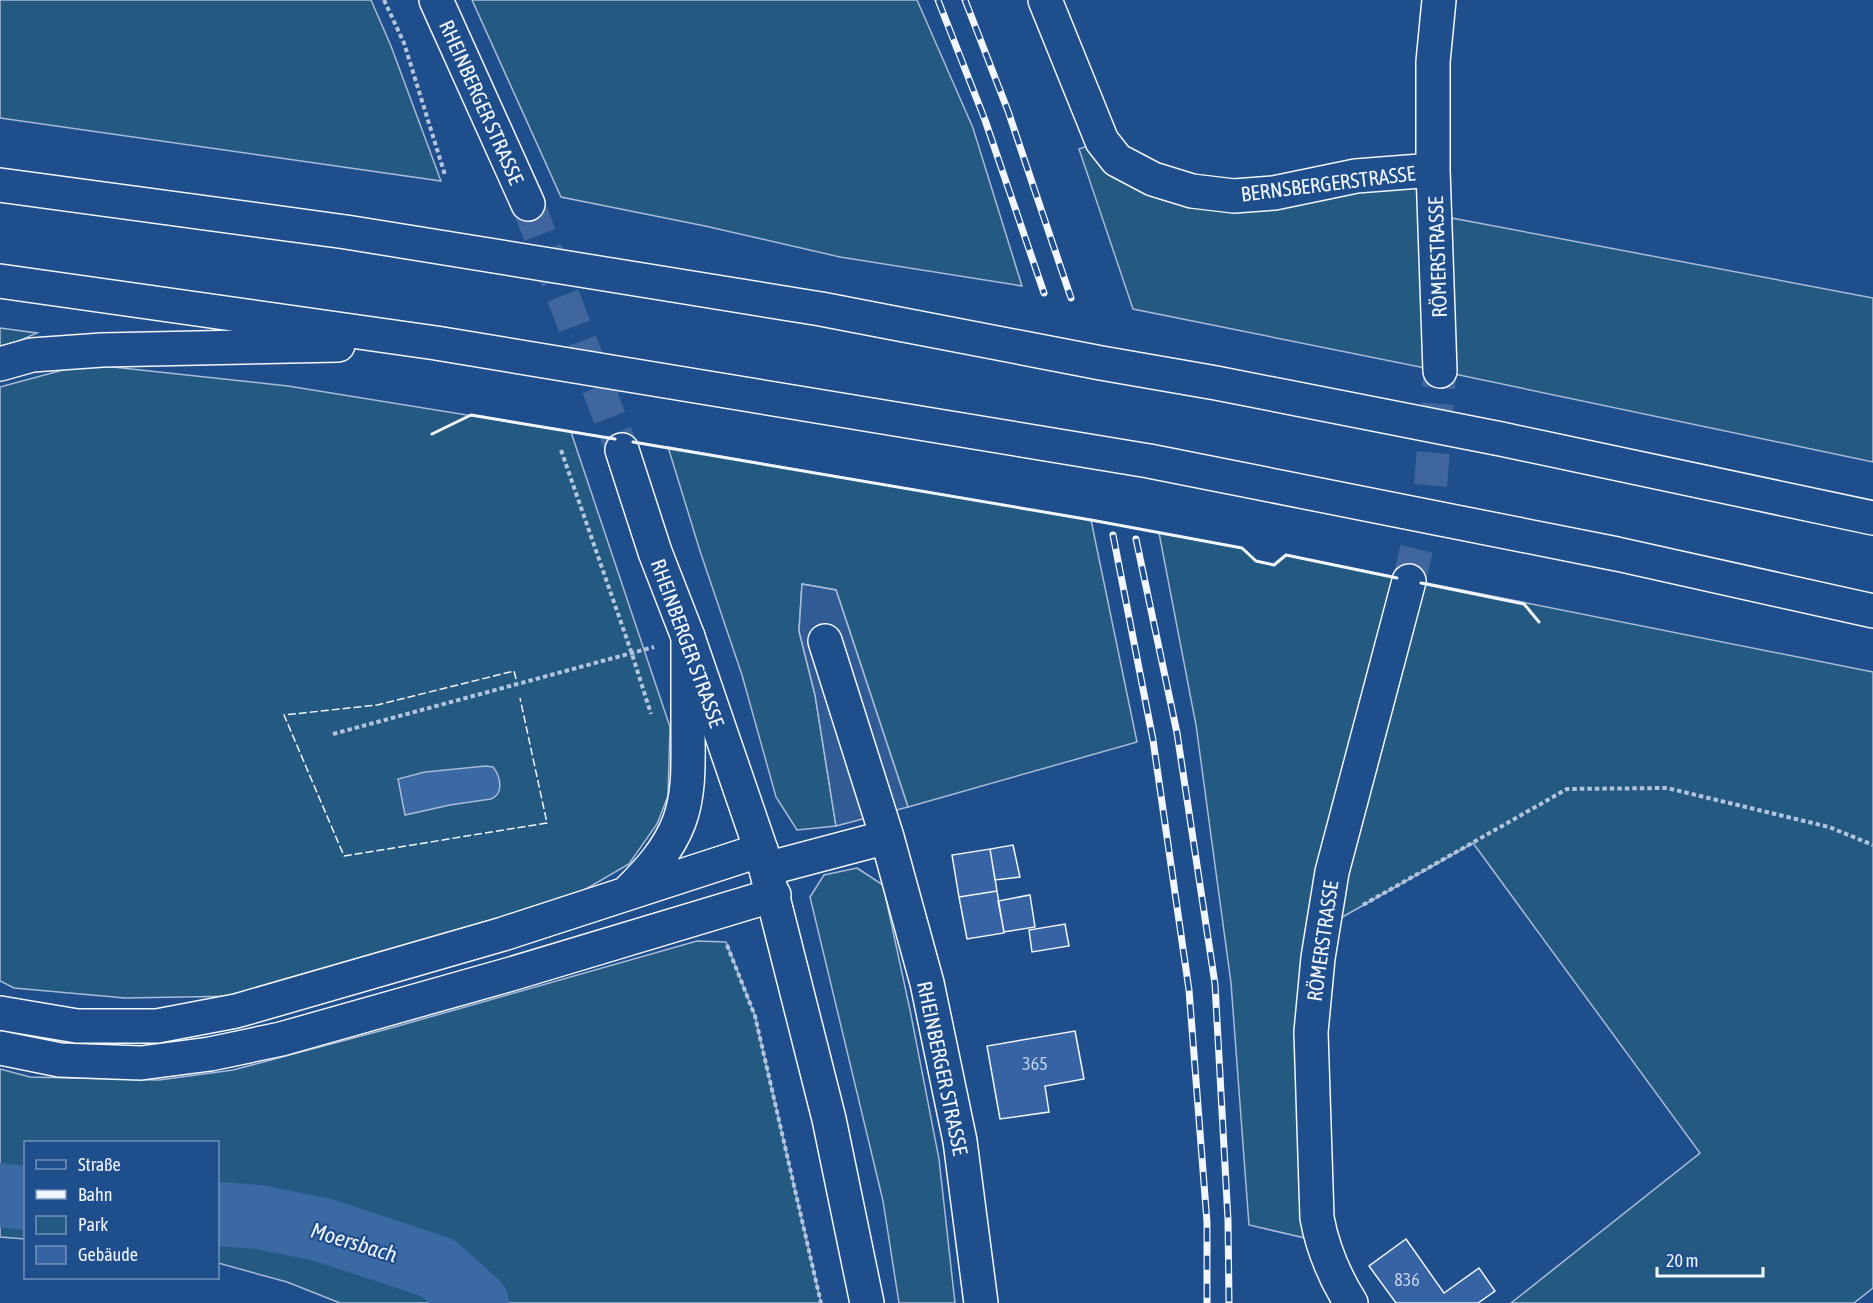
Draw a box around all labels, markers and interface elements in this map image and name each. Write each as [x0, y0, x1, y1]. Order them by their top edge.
street label: RHEINBERGER STRASSE [435, 16, 529, 188]
street label: BERNSBERGERSTRASSE [1239, 160, 1417, 206]
street label: RÖMERSTRASSE [1423, 196, 1451, 318]
street label: RHEINBERGER STRASSE [646, 556, 730, 731]
street label: RÖMERSTRASSE [1302, 879, 1342, 1003]
street label: RHEINBERGER STRASSE [913, 979, 973, 1157]
house number: 365 [1022, 1053, 1048, 1074]
legend [24, 1141, 219, 1279]
text: Straße [78, 1154, 121, 1175]
text: Bahn [78, 1184, 112, 1205]
text: Park [78, 1214, 108, 1235]
water label: Moersbach [308, 1217, 401, 1268]
scale bar [1657, 1240, 1764, 1278]
text: Gebäude [78, 1244, 138, 1265]
text: 20 m [1666, 1250, 1698, 1271]
house number: 836 [1394, 1269, 1420, 1290]

